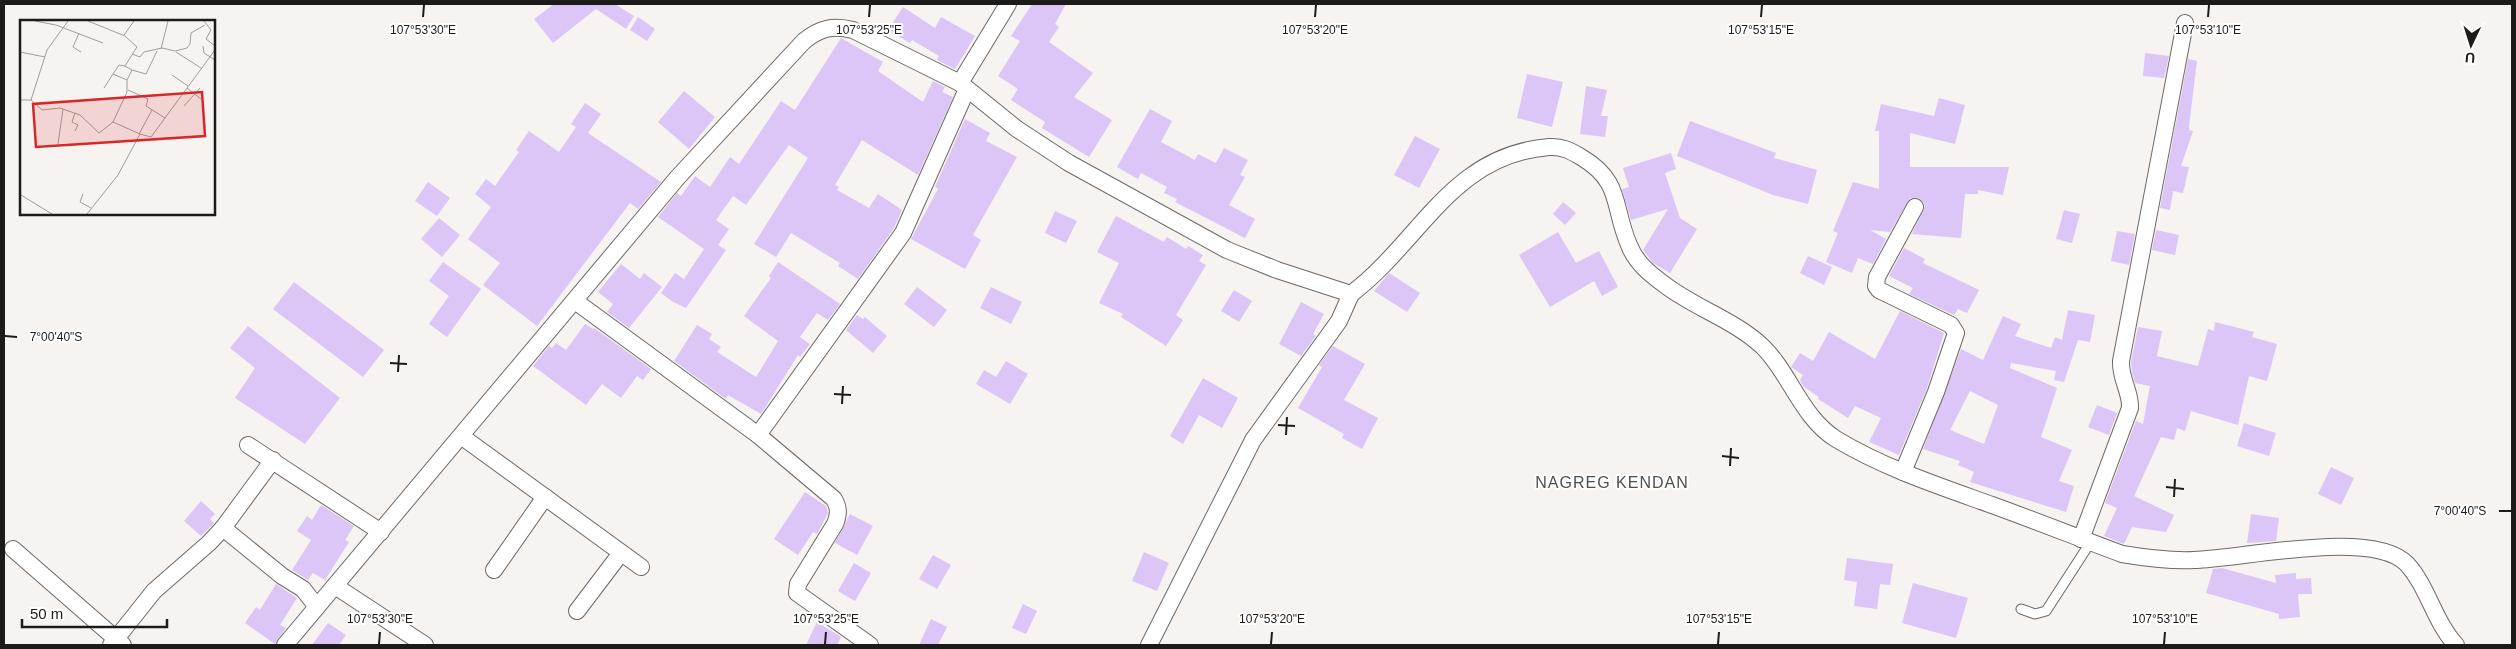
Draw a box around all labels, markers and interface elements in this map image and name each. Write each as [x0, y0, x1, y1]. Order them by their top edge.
inset map [20, 20, 215, 215]
north arrow [2446, 20, 2496, 70]
text: 107°53'30"E [390, 23, 456, 37]
text: 107°53'25"E [836, 23, 902, 37]
text: 107°53'20"E [1282, 23, 1348, 37]
text: 107°53'15"E [1728, 23, 1794, 37]
text: 107°53'10"E [2175, 23, 2241, 37]
text: U [2464, 50, 2476, 66]
text: 7°00'40"S [30, 330, 82, 344]
district label: NAGREG KENDAN [1535, 474, 1689, 491]
text: 7°00'40"S [2434, 504, 2486, 518]
scale bar [22, 596, 168, 628]
text: 50 m [30, 605, 63, 622]
text: 107°53'30"E [347, 612, 413, 626]
text: 107°53'25"E [793, 612, 859, 626]
text: 107°53'20"E [1239, 612, 1305, 626]
text: 107°53'15"E [1686, 612, 1752, 626]
text: 107°53'10"E [2132, 612, 2198, 626]

